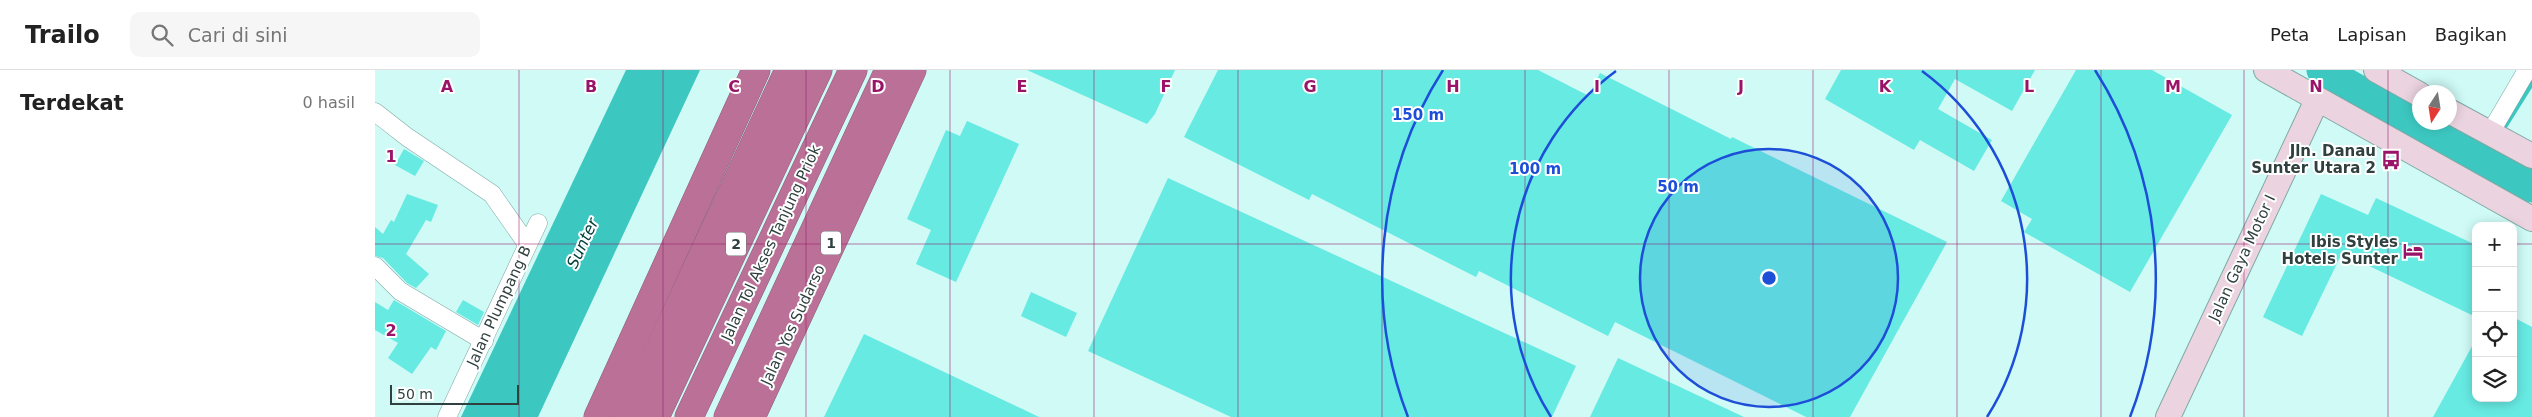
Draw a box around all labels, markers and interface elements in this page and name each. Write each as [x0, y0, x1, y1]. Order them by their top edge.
search box [130, 12, 480, 57]
text: Trailo [25, 21, 100, 49]
icon: search [148, 21, 176, 49]
text: Cari di sini [188, 24, 288, 46]
text: Peta [2270, 24, 2309, 45]
text: Lapisan [2337, 24, 2407, 45]
text: Bagikan [2435, 24, 2507, 45]
text: A [441, 77, 454, 96]
text: B [585, 77, 597, 96]
text: C [728, 77, 740, 96]
text: D [871, 77, 885, 96]
text: E [1017, 77, 1027, 96]
text: F [1161, 77, 1171, 96]
text: G [1303, 77, 1317, 96]
text: H [1446, 77, 1460, 96]
text: I [1594, 77, 1600, 96]
text: J [1737, 77, 1744, 96]
text: K [1879, 77, 1892, 96]
text: L [2024, 77, 2034, 96]
text: M [2165, 77, 2181, 96]
text: N [2309, 77, 2323, 96]
north arrow [2412, 85, 2457, 130]
text: Terdekat [20, 91, 124, 115]
text: 0 hasil [303, 93, 355, 112]
text: 150 m [1392, 106, 1444, 124]
street label: Jalan Tol Akses Tanjung Priok [717, 142, 825, 345]
place label: Jln. Danau Sunter Utara 2 [2251, 142, 2376, 177]
text: 1 [385, 147, 397, 166]
bus stop icon: Jln. Danau Sunter Utara 2 [2380, 149, 2402, 171]
text: 100 m [1509, 160, 1561, 178]
text: 50 m [1657, 178, 1699, 196]
street label: Jalan Gaya Motor I [2204, 192, 2279, 325]
water label: Sunter [563, 214, 603, 271]
map controls [2472, 222, 2517, 402]
button: + [2472, 222, 2517, 267]
road number: 2 [726, 232, 746, 255]
road number: 1 [821, 232, 841, 254]
place label: Ibis Styles Hotels Sunter [2282, 233, 2399, 268]
hotel icon: Ibis Styles Hotels Sunter [2402, 240, 2424, 262]
street label: Jalan Plumpang B [463, 243, 535, 370]
street label: Jalan Yos Sudarso [757, 262, 829, 389]
button: − [2472, 267, 2517, 312]
centre of rings [1760, 269, 1778, 287]
button: locate [2472, 312, 2517, 357]
text: 2 [385, 321, 397, 340]
button: layers [2472, 357, 2517, 402]
scale bar [390, 382, 519, 405]
text: 50 m [397, 386, 433, 402]

